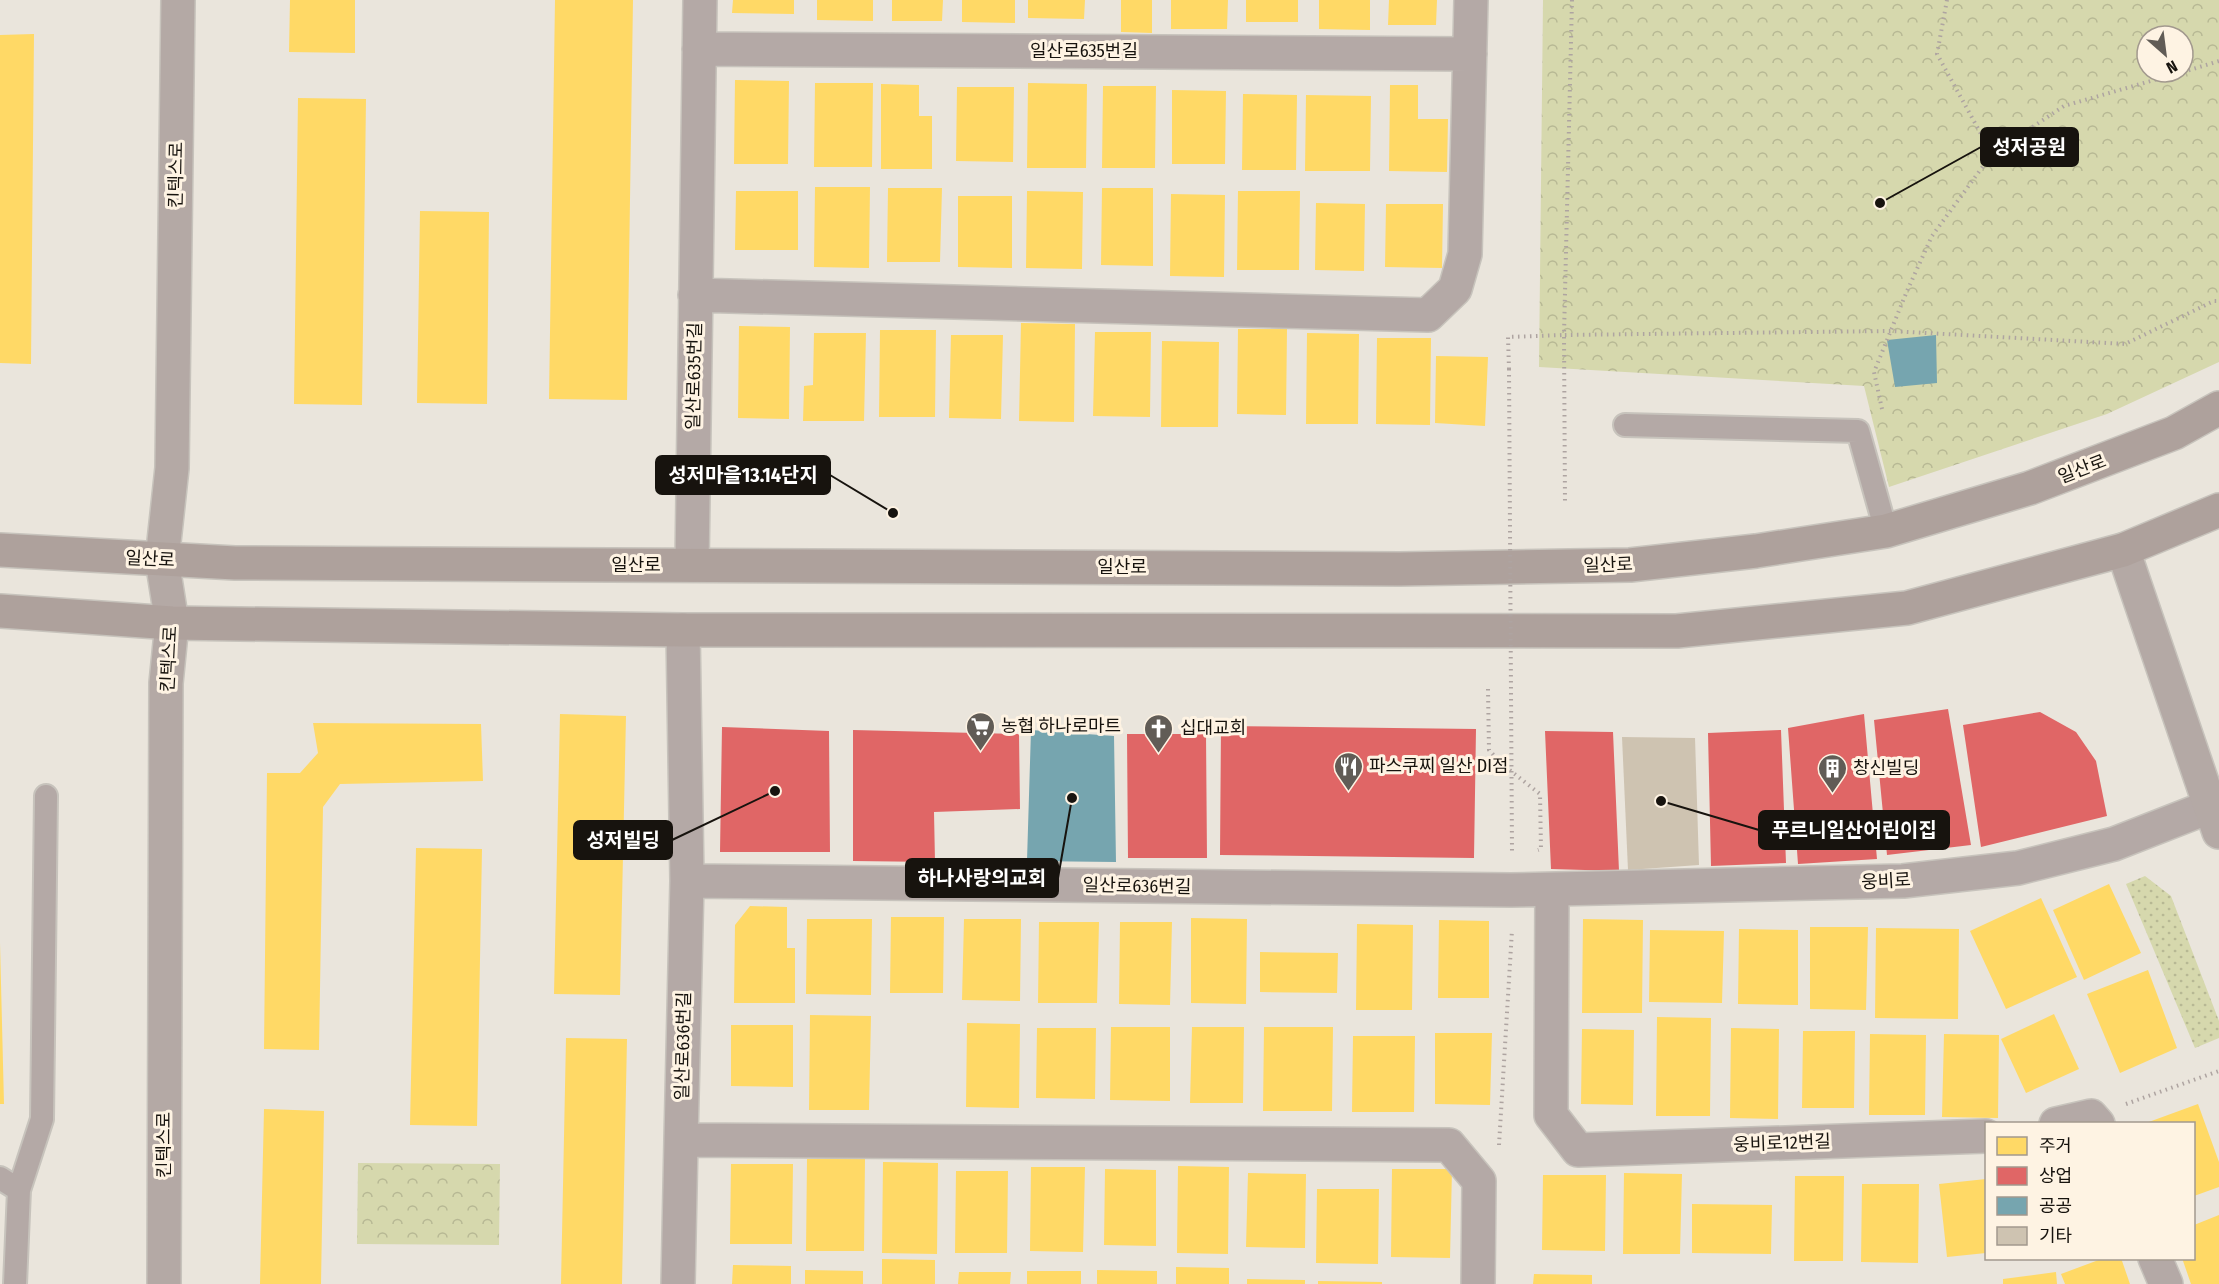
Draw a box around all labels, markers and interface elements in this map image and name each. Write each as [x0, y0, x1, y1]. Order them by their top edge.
north arrow [2135, 24, 2195, 84]
street label: 일산로635번길 [1030, 40, 1138, 62]
text: N [2163, 56, 2181, 77]
callout: 성저공원 [1981, 128, 2078, 166]
text: 성저공원 [1992, 135, 2066, 159]
street label: 킨텍스로 [164, 142, 188, 208]
street label: 일산로635번길 [682, 322, 706, 430]
street label: 일산로 [2055, 450, 2109, 488]
callout: 성저마을13.14단지 [656, 456, 830, 494]
text: 성저마을13.14단지 [668, 463, 818, 487]
street label: 일산로 [125, 547, 175, 571]
street label: 일산로 [1583, 553, 1633, 577]
street label: 일산로 [611, 554, 661, 576]
street label: 일산로 [1097, 556, 1147, 578]
street label: 킨텍스로 [156, 625, 182, 693]
supermarket icon: 농협 하나로마트 [964, 710, 996, 752]
church icon: 십대교회 [1143, 712, 1175, 754]
place label: 농협 하나로마트 [1001, 715, 1121, 737]
place label: 십대교회 [1180, 717, 1246, 739]
restaurant icon: 파스쿠찌 일산 DI점 [1332, 750, 1364, 792]
building icon: 창신빌딩 [1816, 752, 1848, 794]
place label: 파스쿠찌 일산 DI점 [1369, 755, 1509, 777]
place label: 창신빌딩 [1853, 757, 1919, 779]
callout: 푸르니일산어린이집 [1759, 811, 1949, 849]
text: 푸르니일산어린이집 [1771, 818, 1937, 842]
callout: 성저빌딩 [574, 821, 672, 859]
text: 성저빌딩 [586, 828, 660, 852]
callout: 하나사랑의교회 [906, 859, 1058, 897]
text: 하나사랑의교회 [918, 866, 1046, 890]
street label: 웅비로 [1861, 869, 1911, 893]
street label: 일산로636번길 [1082, 874, 1192, 898]
street label: 일산로636번길 [671, 991, 695, 1101]
street label: 킨텍스로 [153, 1112, 175, 1178]
legend [1985, 1122, 2195, 1260]
street label: 웅비로12번길 [1733, 1130, 1831, 1156]
text: 주거 [2039, 1135, 2072, 1157]
text: 상업 [2039, 1165, 2072, 1187]
text: 공공 [2039, 1195, 2072, 1217]
text: 기타 [2039, 1225, 2073, 1247]

